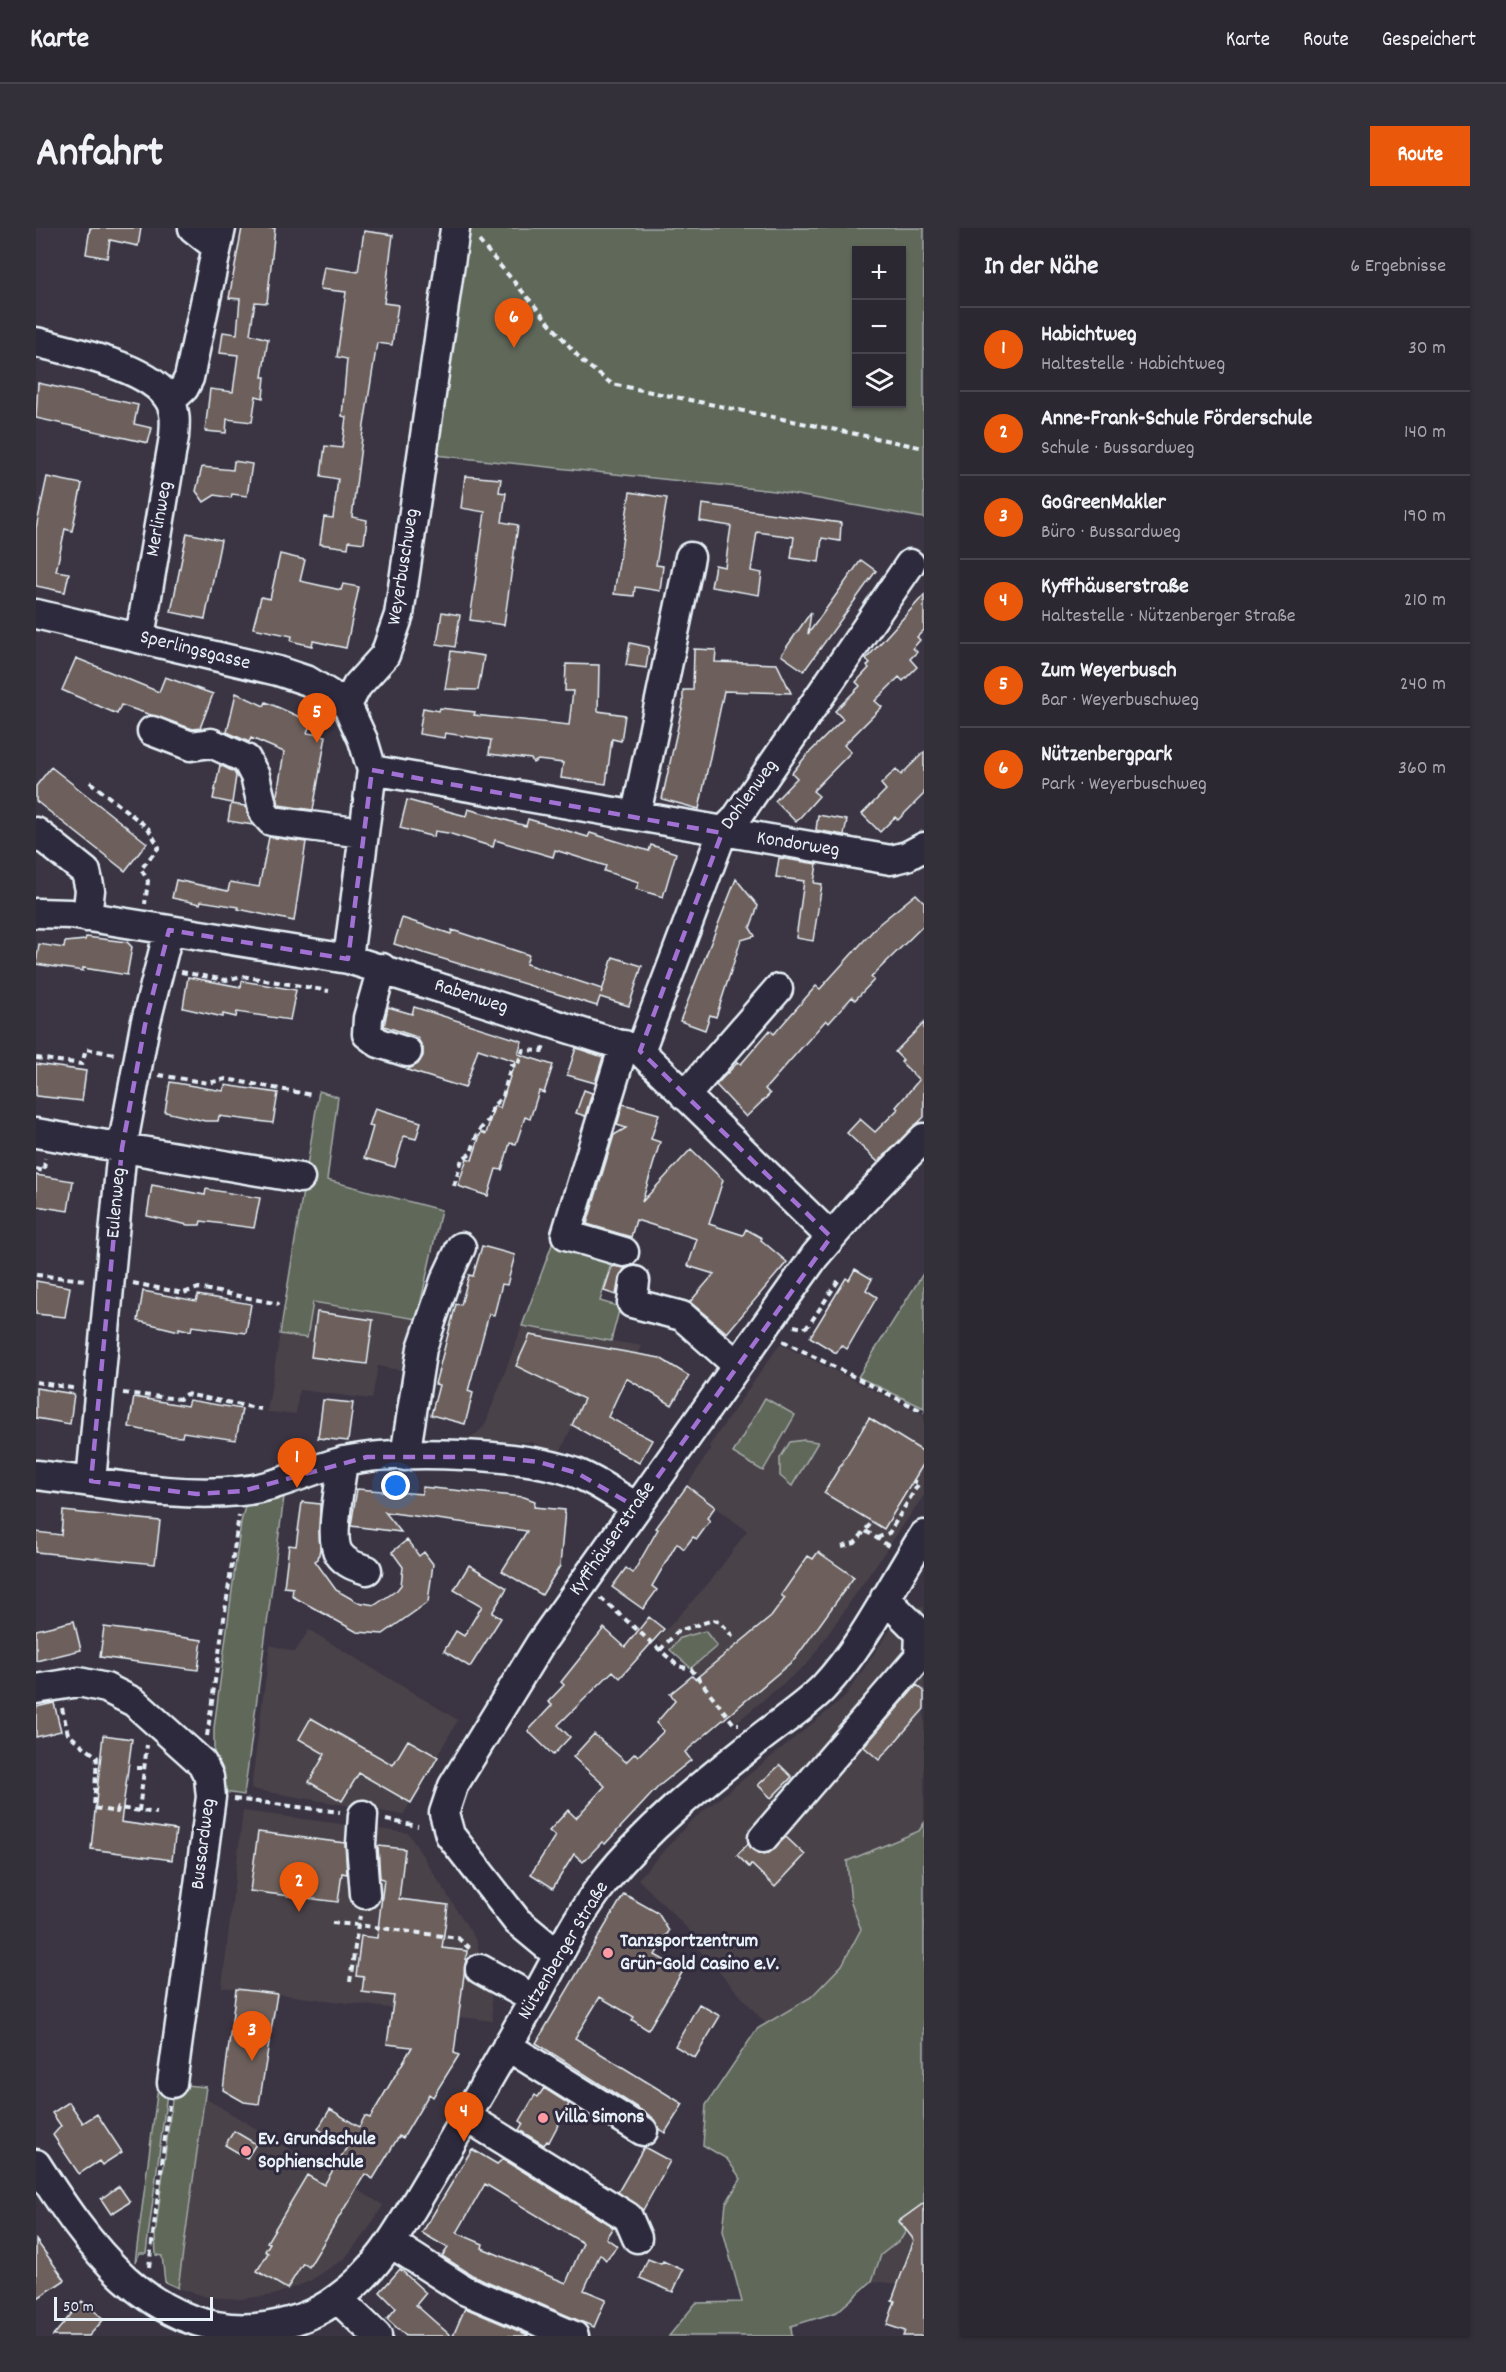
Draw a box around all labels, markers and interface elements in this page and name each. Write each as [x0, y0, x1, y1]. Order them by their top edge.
text: Karte [30, 21, 89, 61]
text: Karte [1226, 26, 1270, 56]
text: Route [1303, 26, 1349, 56]
text: Gespeichert [1382, 26, 1476, 56]
text: Anfahrt [36, 126, 163, 186]
button: Route [1370, 126, 1470, 186]
map controls [852, 246, 906, 408]
button: + [852, 246, 906, 300]
text: In der Nähe [984, 249, 1098, 286]
text: 6 Ergebnisse [1350, 253, 1446, 281]
pin: 6 [494, 298, 534, 348]
button: − [852, 300, 906, 354]
text: Habichtweg [1041, 320, 1137, 351]
text: 1 [1001, 335, 1006, 363]
text: 30 m [1408, 335, 1446, 363]
text: Haltestelle · Habichtweg [1041, 351, 1225, 379]
button: layers [852, 354, 906, 408]
text: Anne-Frank-Schule Förderschule [1041, 404, 1312, 435]
text: 2 [999, 419, 1008, 447]
text: 140 m [1404, 419, 1446, 447]
text: Schule · Bussardweg [1041, 435, 1195, 463]
street label: Merlinweg [140, 479, 180, 559]
text: GoGreenMakler [1041, 488, 1166, 519]
text: 3 [999, 503, 1008, 531]
text: 190 m [1403, 503, 1446, 531]
street label: Weyerbuschweg [381, 507, 427, 627]
text: Büro · Bussardweg [1041, 519, 1181, 547]
text: Kyffhäuserstraße [1041, 572, 1189, 603]
text: 4 [999, 587, 1008, 615]
text: 210 m [1404, 587, 1446, 615]
text: Haltestelle · Nützenberger Straße [1041, 603, 1295, 631]
street label: Sperlingsgasse [137, 624, 253, 678]
text: Zum Weyerbusch [1041, 656, 1177, 687]
text: 5 [999, 671, 1008, 699]
text: 240 m [1400, 671, 1446, 699]
text: Bar · Weyerbuschweg [1041, 687, 1199, 715]
pin: 5 [298, 694, 336, 743]
text: Nützenbergpark [1041, 740, 1172, 771]
street label: Dohlenweg [715, 754, 785, 836]
text: 6 [999, 755, 1008, 783]
text: 360 m [1398, 755, 1446, 783]
text: Park · Weyerbuschweg [1041, 771, 1207, 799]
street label: Kondorweg [755, 825, 841, 865]
street label: Rabenweg [430, 972, 512, 1022]
street label: Eulenweg [100, 1166, 134, 1240]
pin: 1 [278, 1438, 316, 1488]
your location [381, 1471, 410, 1500]
street label: Kyffhäuserstraße [563, 1476, 663, 1602]
street label: Bussardweg [185, 1797, 223, 1891]
pin: 2 [280, 1862, 318, 1912]
street label: Nützenberger Straße [512, 1876, 617, 2026]
place label: Tanzsportzentrum Grün-Gold Casino e.V. [620, 1928, 779, 1979]
marker: Tanzsportzentrum Grün-Gold Casino e.V. [601, 1946, 615, 1960]
pin: 3 [232, 2012, 272, 2061]
pin: 4 [444, 2092, 484, 2142]
place label: Villa Simons [555, 2104, 645, 2132]
marker: Villa Simons [536, 2111, 550, 2125]
place label: Ev. Grundschule Sophienschule [258, 2126, 376, 2177]
marker: Ev. Grundschule Sophienschule [239, 2144, 253, 2158]
scale bar [54, 2294, 213, 2322]
text: 50 m [63, 2296, 94, 2319]

